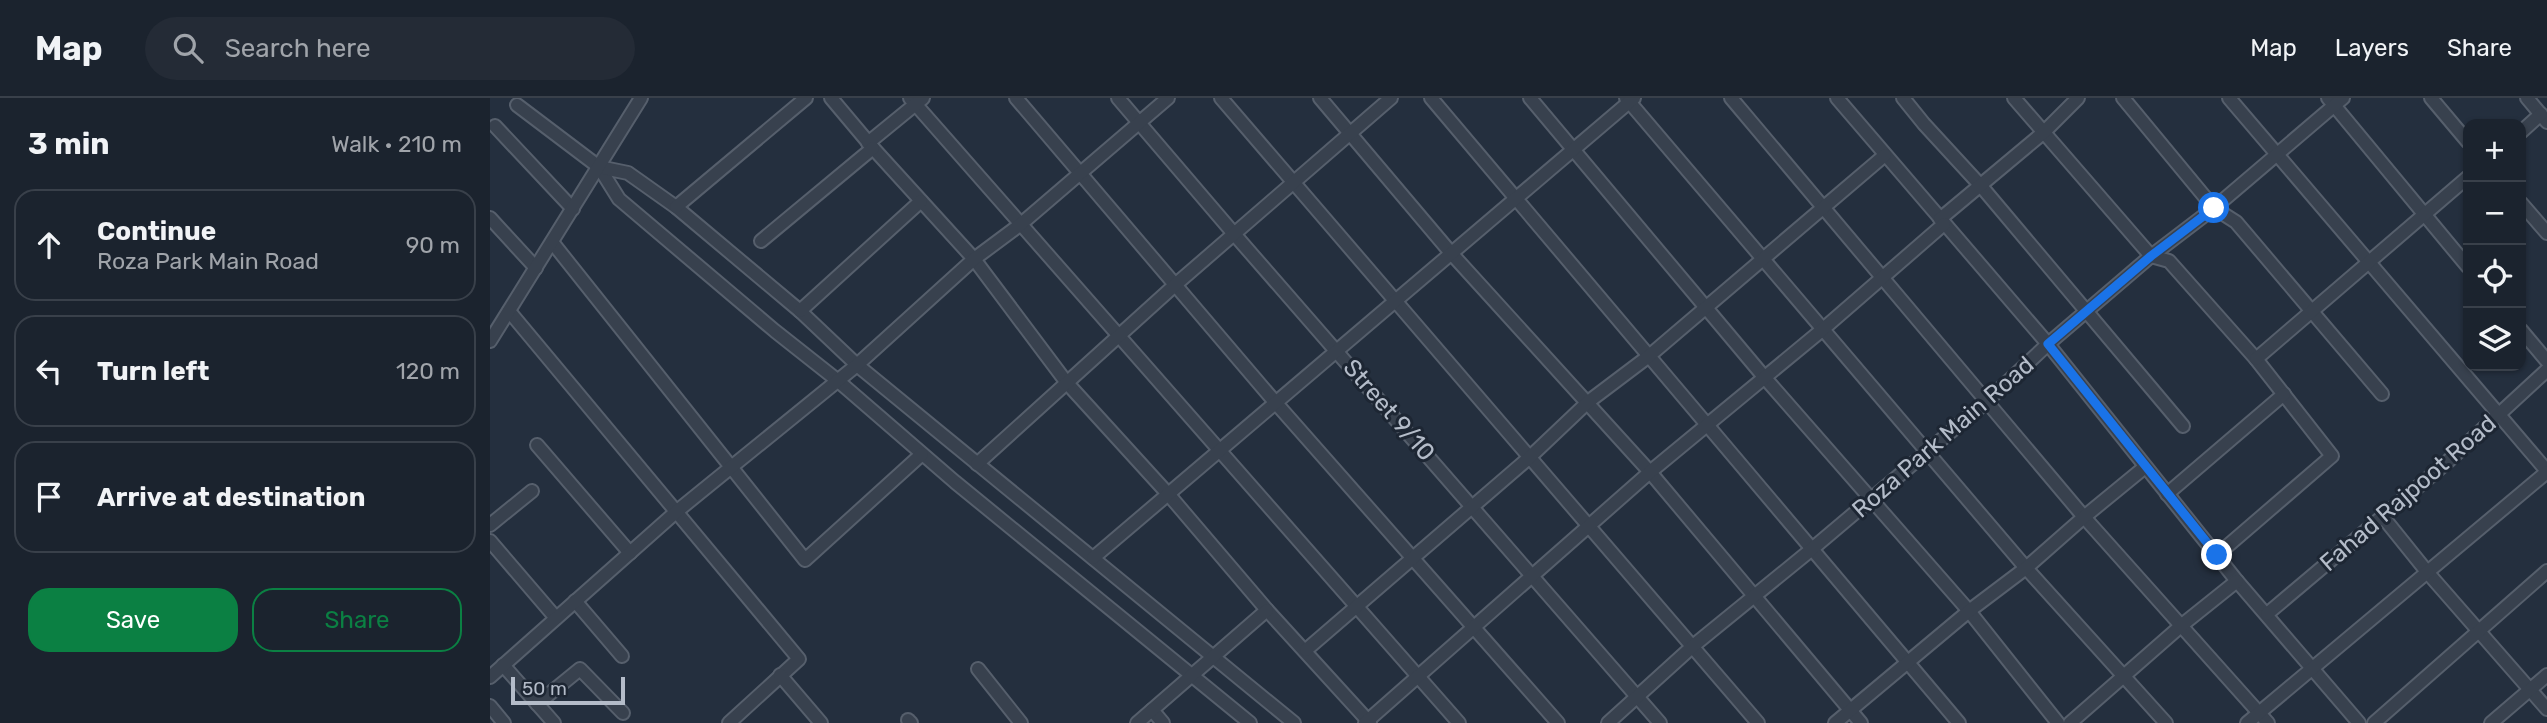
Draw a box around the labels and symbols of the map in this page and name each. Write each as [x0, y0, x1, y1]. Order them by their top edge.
route start [2198, 192, 2229, 223]
street label: Roza Park Main Road [1846, 350, 2040, 524]
street label: Street 9/10 [1337, 354, 1441, 466]
street label: Fahad Rajpoot Road [2314, 409, 2502, 577]
route end [2201, 539, 2232, 570]
scale bar [511, 674, 625, 706]

